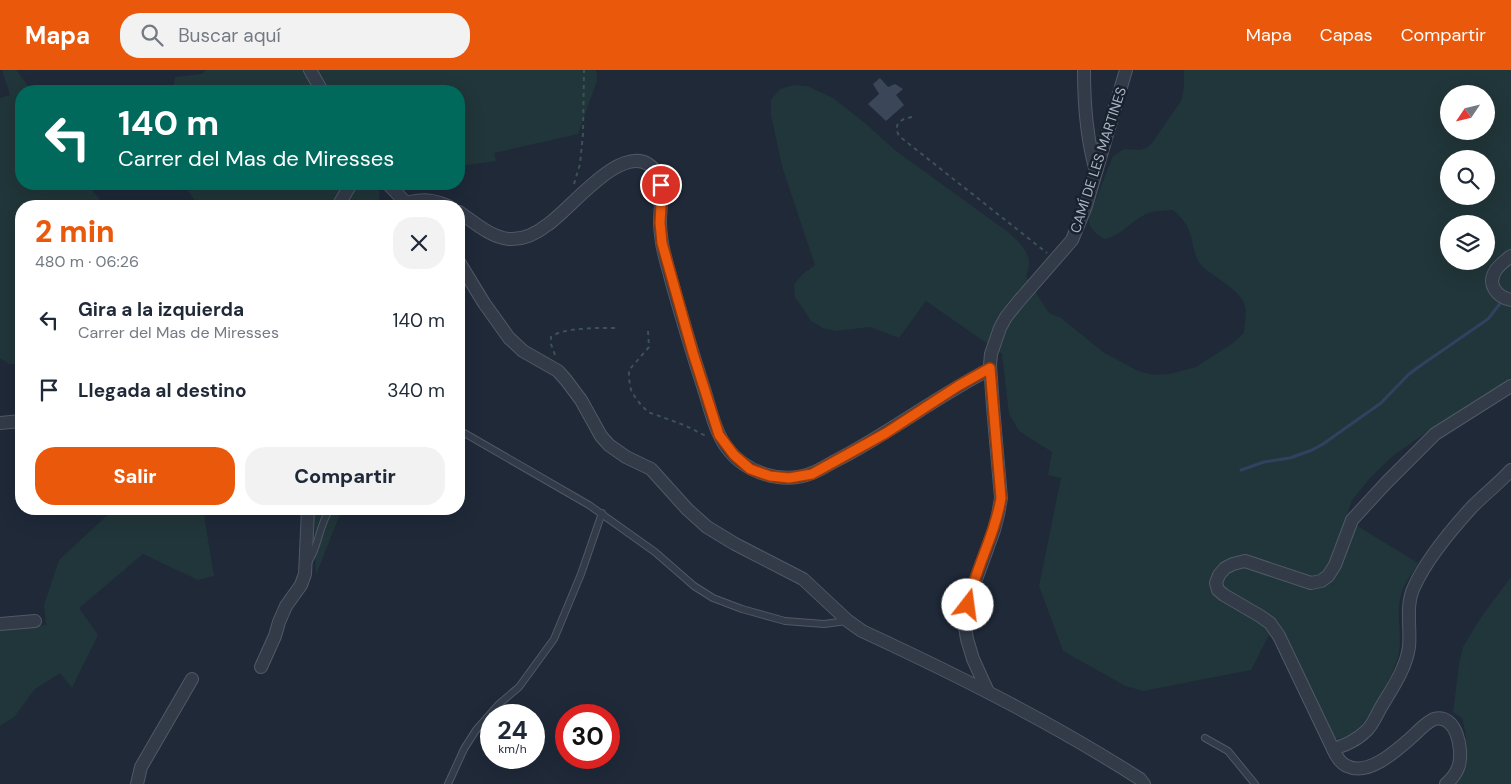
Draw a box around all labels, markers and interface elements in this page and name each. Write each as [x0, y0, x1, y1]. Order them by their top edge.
search box [120, 13, 470, 58]
text: Mapa [25, 20, 90, 51]
icon: search [138, 21, 166, 49]
text: Buscar aquí [178, 23, 281, 48]
text: Mapa [1246, 23, 1292, 47]
text: Capas [1320, 23, 1373, 47]
text: Compartir [1401, 23, 1486, 47]
street label: CAMÍ DE LES MARTINES [1066, 85, 1130, 235]
north arrow [1440, 85, 1495, 140]
map controls [1440, 85, 1495, 270]
text: 140 m [118, 100, 219, 146]
icon: left [35, 105, 100, 170]
text: Carrer del Mas de Miresses [118, 144, 394, 173]
button: search [1440, 150, 1495, 205]
pin [640, 164, 682, 206]
icon: arrive [647, 171, 675, 199]
text: 2 min [35, 212, 115, 251]
button: layers [1440, 215, 1495, 270]
button: close [393, 217, 445, 269]
text: 480 m · 06:26 [35, 251, 139, 272]
text: Gira a la izquierda [78, 297, 244, 322]
icon: left [35, 306, 63, 334]
text: 140 m [393, 308, 445, 333]
text: Carrer del Mas de Miresses [78, 322, 279, 343]
icon: arrive [35, 376, 63, 404]
text: Llegada al destino [78, 378, 247, 403]
text: 340 m [387, 378, 445, 403]
button: Salir [35, 447, 235, 505]
button: Compartir [245, 447, 445, 505]
position arrow [941, 578, 993, 630]
speed limit sign: 30 [555, 704, 620, 769]
text: 24 [497, 714, 528, 747]
text: km/h [498, 741, 527, 757]

